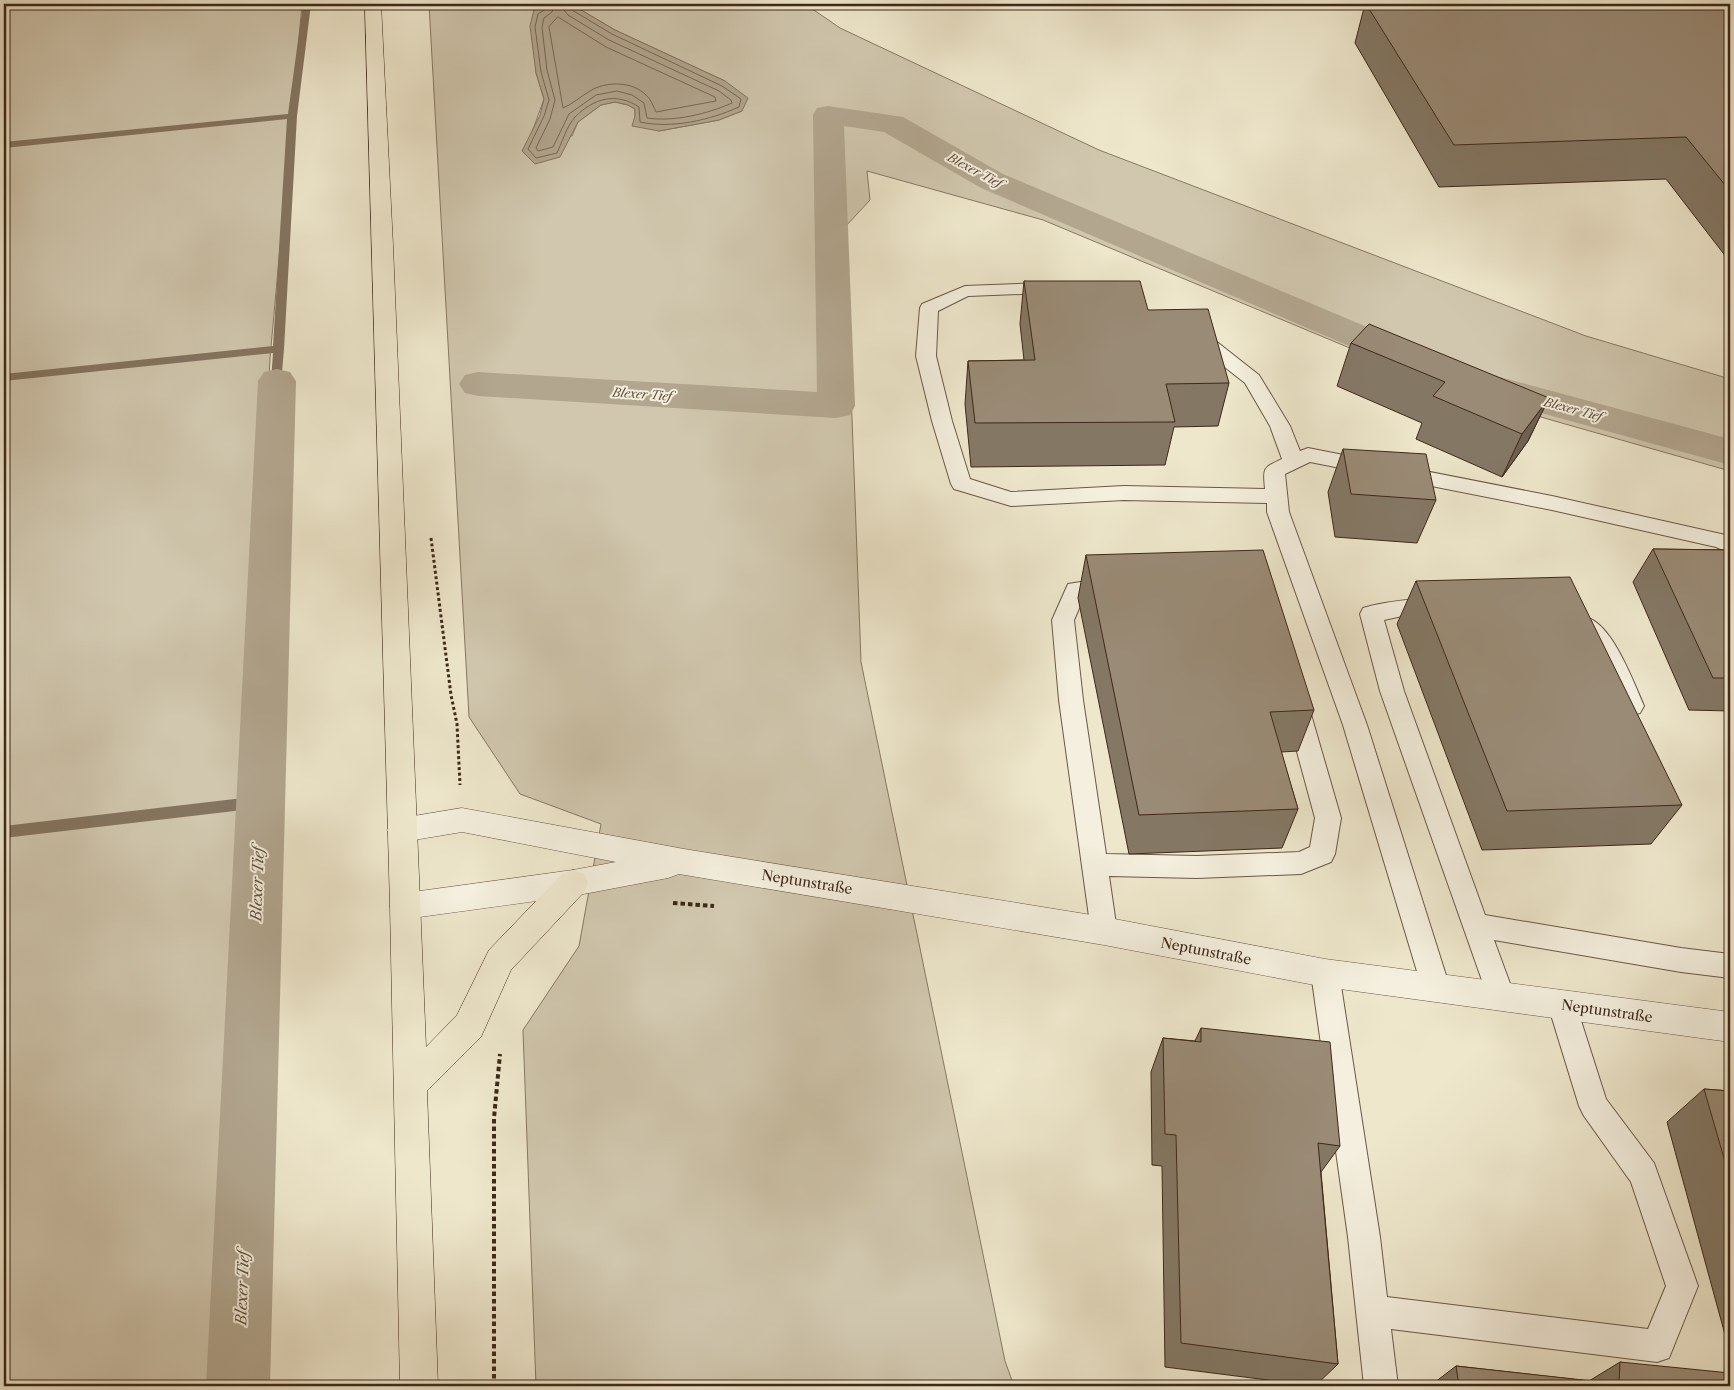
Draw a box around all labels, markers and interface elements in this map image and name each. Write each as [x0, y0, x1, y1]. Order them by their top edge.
water label: Blexer Tief [944, 149, 1008, 192]
water label: Blexer Tief [611, 384, 676, 404]
water label: Blexer Tief [1542, 394, 1608, 425]
water label: Blexer Tief [246, 841, 268, 922]
street label: Neptunstraße [760, 866, 854, 898]
street label: Neptunstraße [1159, 933, 1253, 969]
street label: Neptunstraße [1560, 996, 1654, 1026]
water label: Blexer Tief [231, 1245, 253, 1326]

